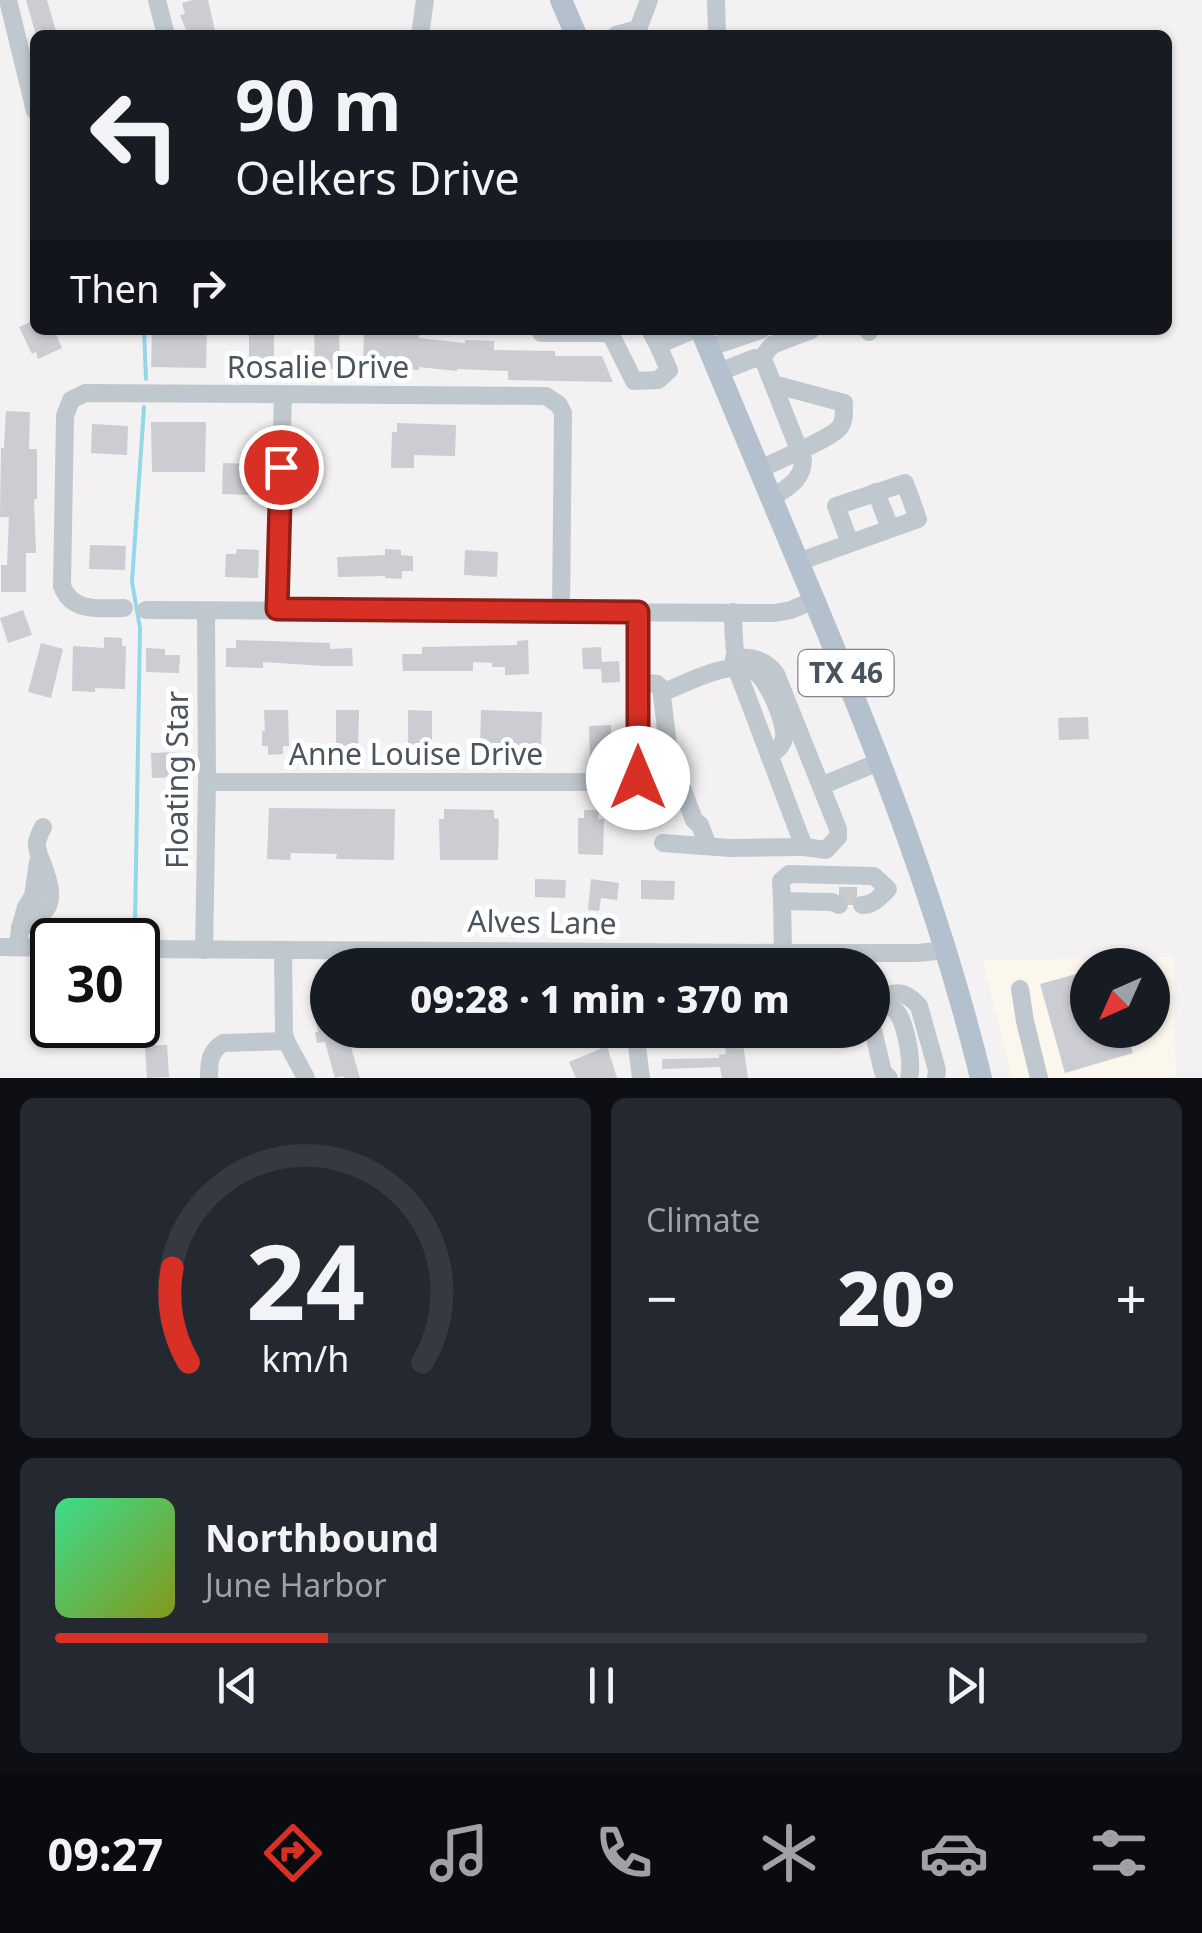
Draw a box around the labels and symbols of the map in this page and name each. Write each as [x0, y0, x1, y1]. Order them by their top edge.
street label: Rosalie Drive [227, 346, 409, 387]
pin [239, 425, 324, 510]
road number: TX 46 [798, 650, 894, 696]
street label: Floating Star [156, 691, 197, 869]
position arrow [586, 726, 690, 830]
street label: Anne Louise Drive [289, 733, 543, 774]
street label: Alves Lane [467, 900, 617, 943]
speed limit sign: 30 [30, 918, 160, 1048]
north arrow [1070, 948, 1170, 1048]

